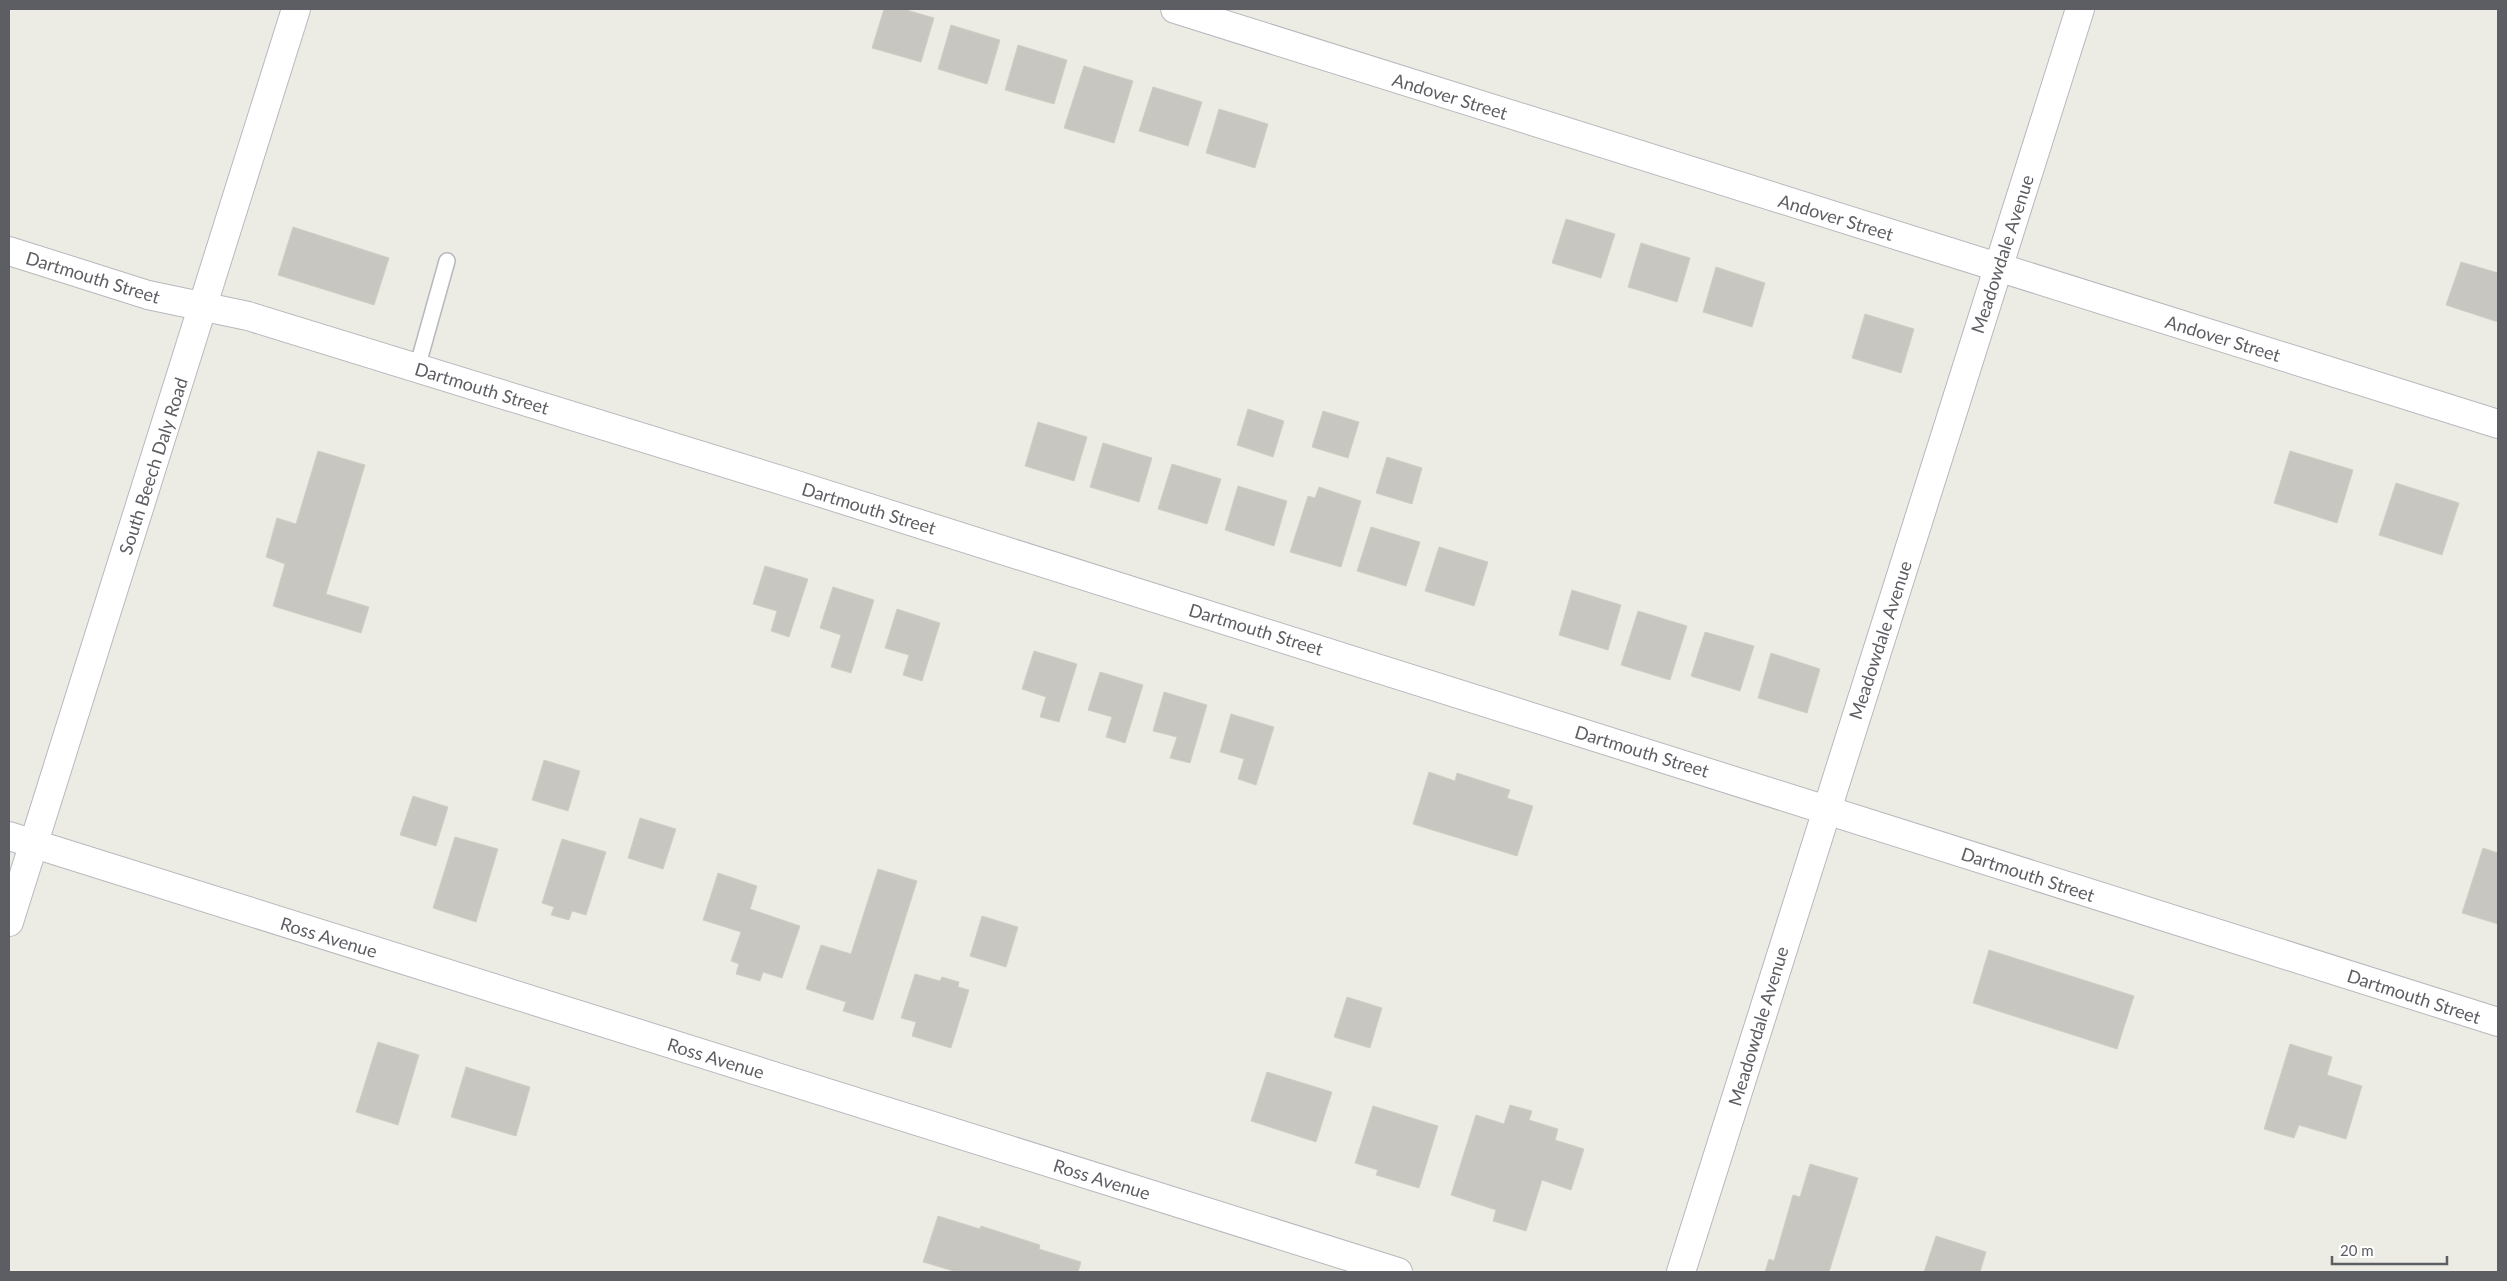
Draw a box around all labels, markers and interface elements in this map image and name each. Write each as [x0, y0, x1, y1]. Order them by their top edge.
street label: Andover Street [1390, 68, 1511, 124]
street label: Meadowdale Avenue [1966, 172, 2038, 336]
street label: Andover Street [1776, 189, 1897, 245]
street label: Dartmouth Street [23, 246, 163, 308]
street label: Andover Street [2163, 310, 2284, 366]
street label: Dartmouth Street [412, 357, 552, 419]
street label: South Beech Daly Road [114, 375, 192, 557]
street label: Dartmouth Street [799, 477, 939, 539]
street label: Meadowdale Avenue [1844, 558, 1916, 722]
street label: Dartmouth Street [1186, 598, 1326, 660]
street label: Dartmouth Street [1572, 720, 1712, 782]
street label: Dartmouth Street [1959, 842, 2098, 906]
street label: Ross Avenue [278, 912, 380, 962]
street label: Meadowdale Avenue [1723, 944, 1793, 1108]
street label: Dartmouth Street [2345, 964, 2484, 1028]
street label: Ross Avenue [665, 1033, 767, 1083]
street label: Ross Avenue [1051, 1154, 1153, 1204]
scale bar [2332, 1234, 2447, 1266]
text: 20 m [2340, 1241, 2374, 1259]

